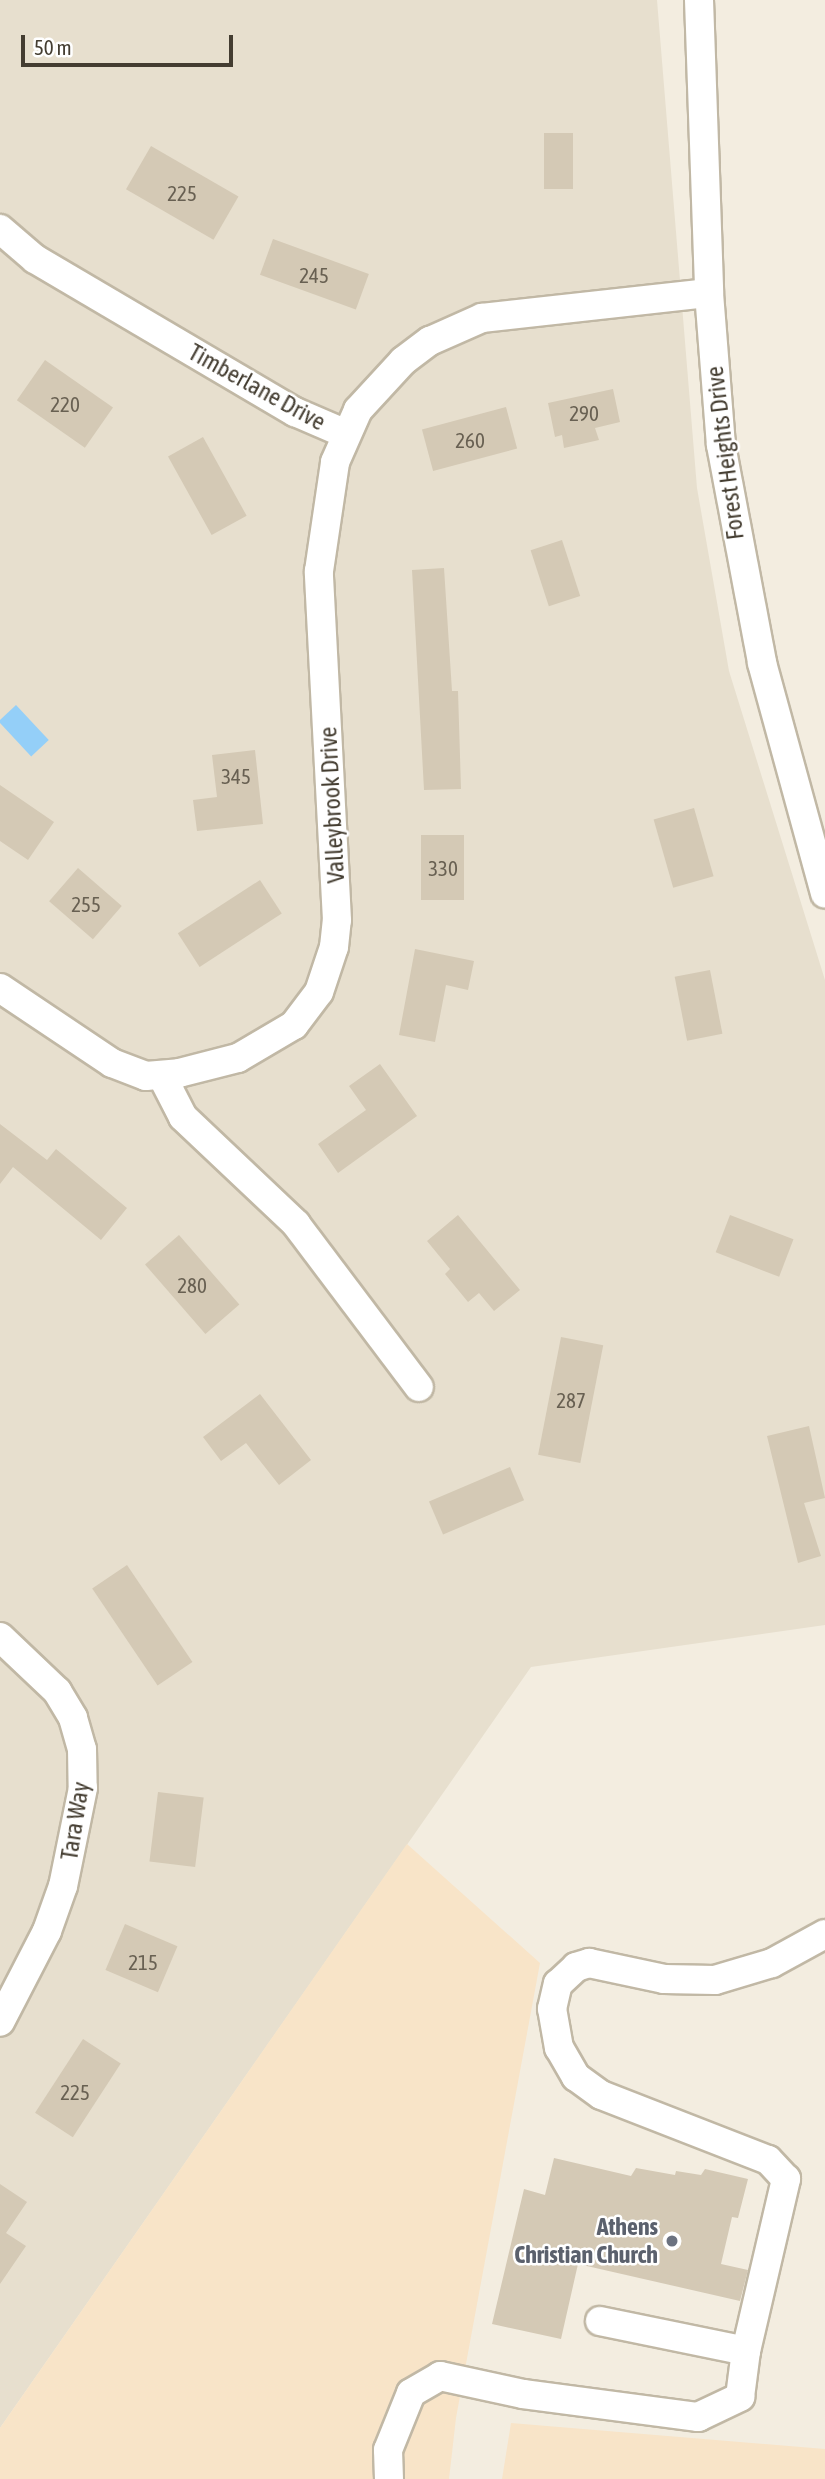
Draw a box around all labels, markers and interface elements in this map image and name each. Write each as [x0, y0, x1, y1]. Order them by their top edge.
scale bar [24, 21, 236, 65]
text: 50 m [34, 35, 72, 59]
house number: 225 [167, 180, 197, 206]
house number: 245 [299, 262, 329, 288]
street label: Timberlane Drive [183, 338, 331, 436]
street label: Forest Heights Drive [700, 365, 750, 541]
house number: 220 [50, 391, 80, 417]
house number: 290 [569, 400, 599, 426]
house number: 260 [455, 427, 485, 453]
street label: Valleybrook Drive [314, 726, 350, 884]
house number: 345 [221, 763, 251, 789]
house number: 330 [428, 855, 458, 881]
house number: 255 [71, 891, 101, 917]
house number: 280 [177, 1272, 207, 1298]
house number: 287 [556, 1387, 586, 1413]
street label: Tara Way [55, 1780, 95, 1862]
house number: 215 [128, 1949, 158, 1975]
house number: 225 [60, 2079, 90, 2105]
place label: Athens Christian Church [514, 2213, 658, 2269]
marker: Athens Christian Church [664, 2233, 680, 2249]

